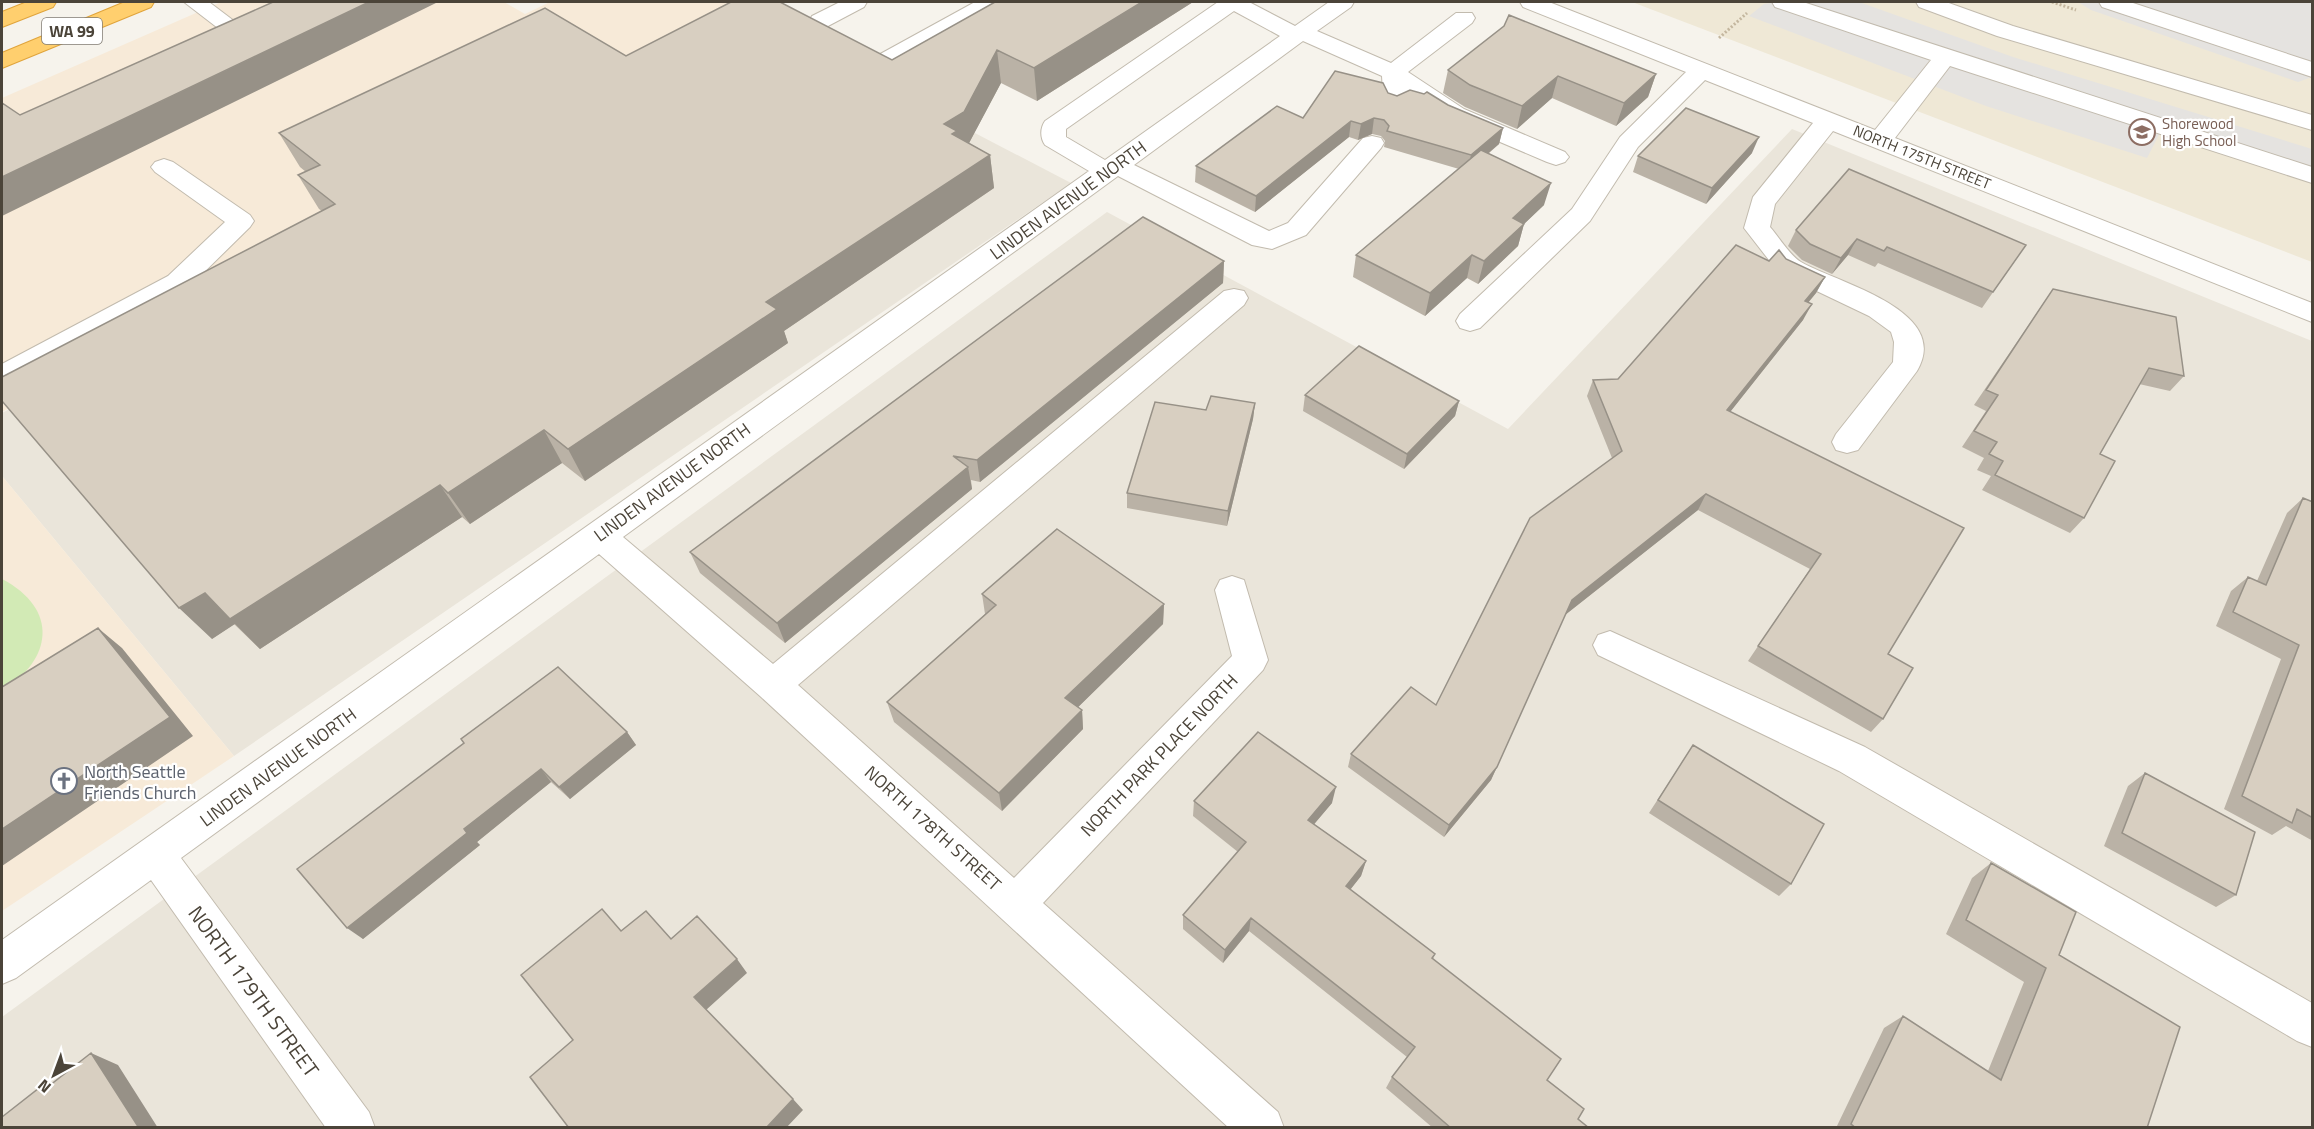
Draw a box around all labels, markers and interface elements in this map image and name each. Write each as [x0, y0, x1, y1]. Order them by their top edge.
road number: WA 99 [42, 18, 102, 44]
place label: Shorewood High School [2162, 112, 2237, 152]
school or university icon: Shorewood High School [2127, 117, 2157, 147]
street label: NORTH 175TH STREET [1850, 119, 1994, 195]
street label: LINDEN AVENUE NORTH [984, 134, 1152, 266]
street label: LINDEN AVENUE NORTH [588, 416, 756, 548]
street label: NORTH PARK PLACE NORTH [1074, 668, 1244, 842]
street label: LINDEN AVENUE NORTH [194, 701, 362, 833]
place label: North Seattle Friends Church [84, 758, 196, 806]
street label: NORTH 178TH STREET [859, 759, 1008, 897]
church icon: North Seattle Friends Church [49, 766, 79, 796]
street label: NORTH 179TH STREET [181, 899, 327, 1083]
north arrow [24, 1045, 84, 1105]
text: N [32, 1074, 56, 1099]

